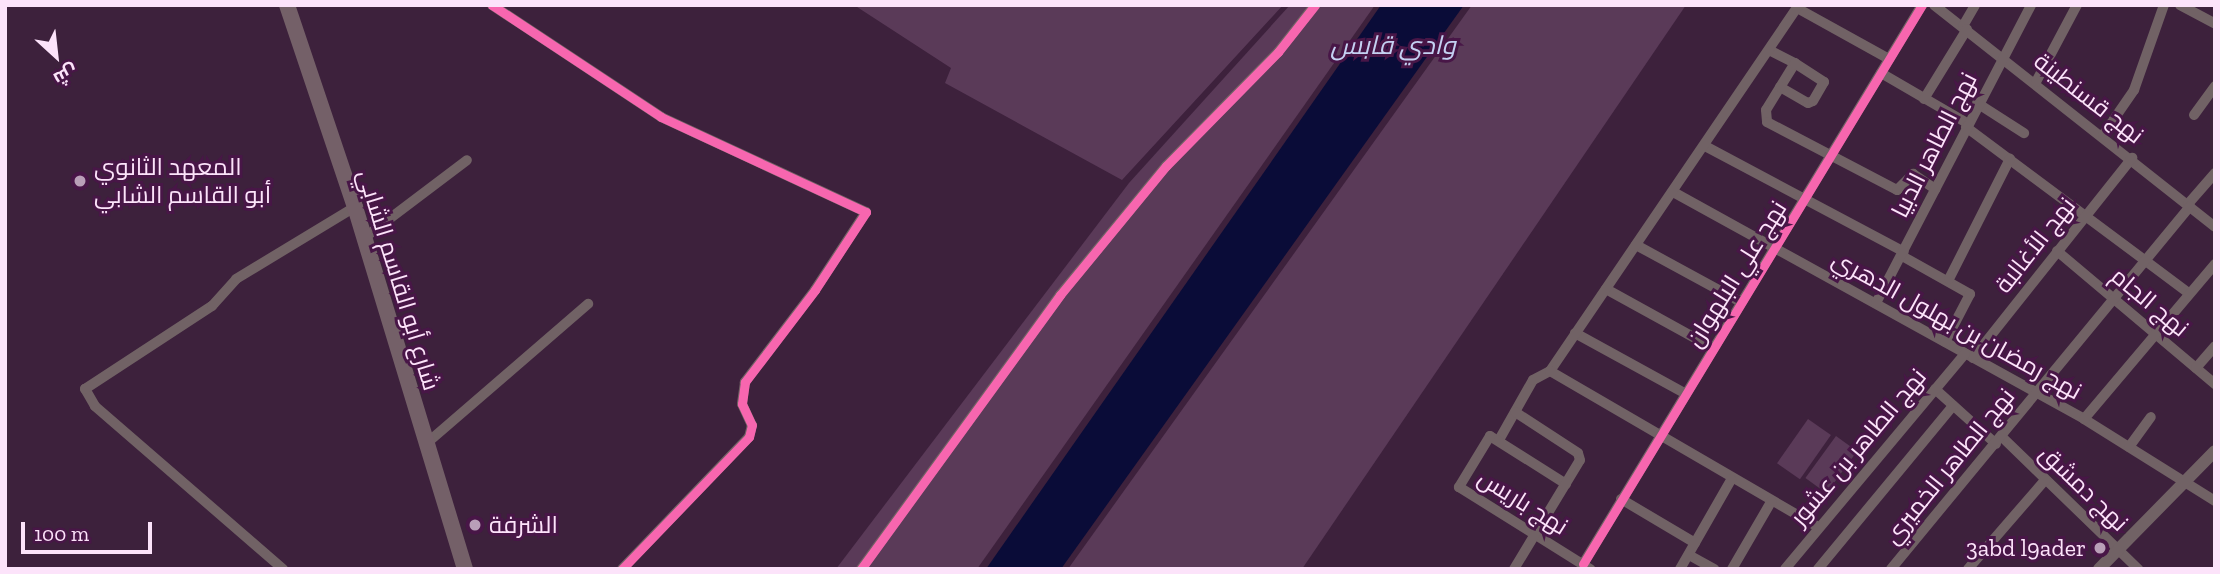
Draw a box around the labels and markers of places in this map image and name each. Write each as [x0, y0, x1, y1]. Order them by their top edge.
place label: المعهد الثانوي أبو القاسم الشابي [94, 153, 271, 209]
marker: المعهد الثانوي أبو القاسم الشابي [72, 173, 88, 189]
place label: الشرفة [489, 511, 558, 539]
marker: الشرفة [467, 517, 483, 533]
place label: 3abd l9ader [1966, 534, 2086, 562]
marker: 3abd l9ader [2092, 540, 2108, 556]

